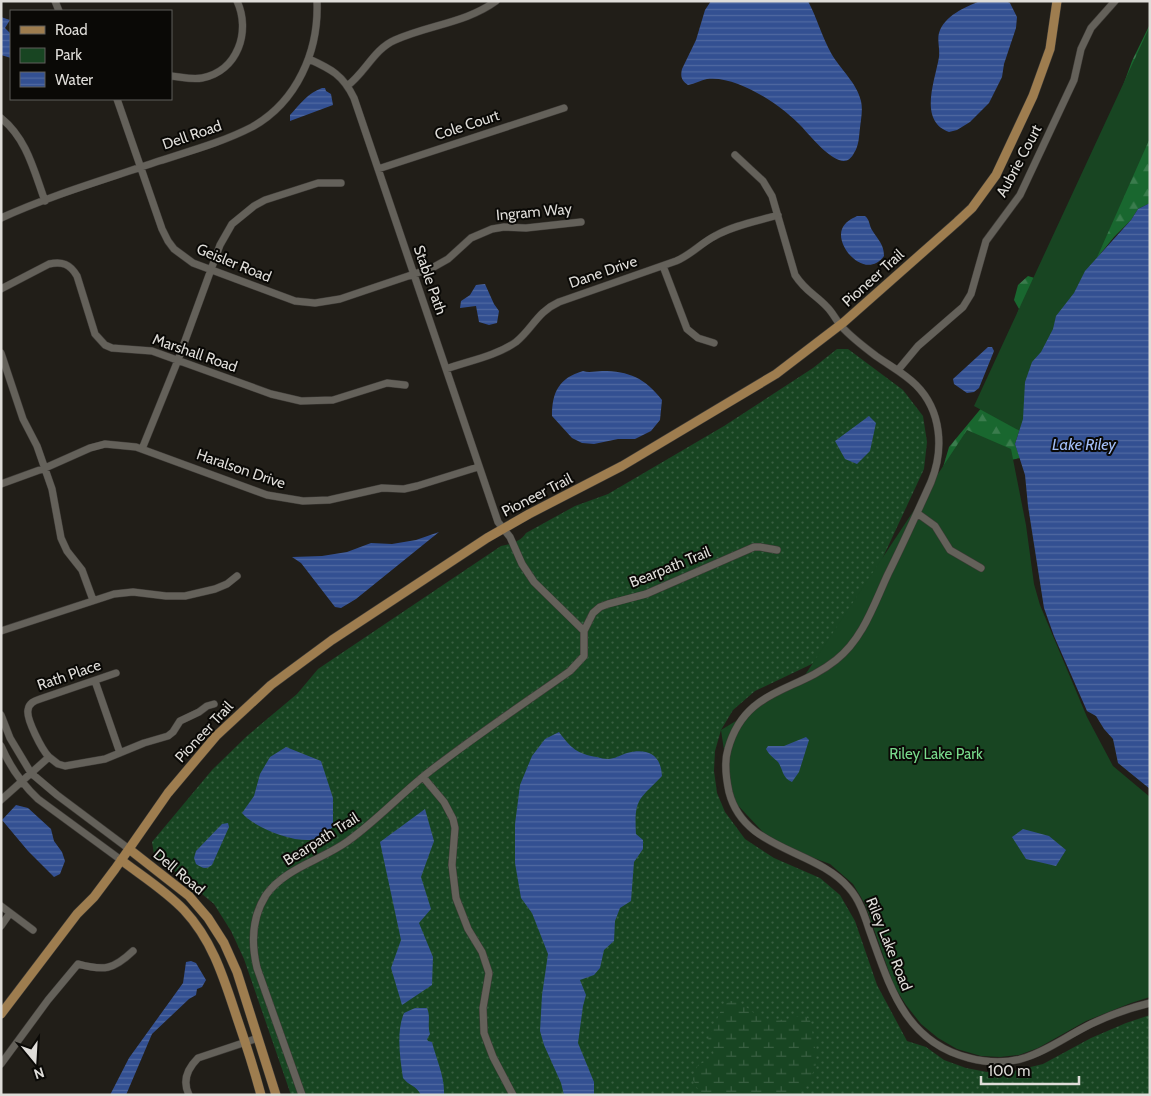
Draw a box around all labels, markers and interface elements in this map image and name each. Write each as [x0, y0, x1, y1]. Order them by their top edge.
legend [10, 10, 172, 100]
text: Road [55, 21, 88, 39]
text: Park [55, 46, 82, 64]
text: Water [55, 71, 93, 89]
street label: Cole Court [432, 106, 502, 144]
street label: Dell Road [160, 116, 224, 154]
street label: Aubrie Court [992, 122, 1046, 200]
street label: Ingram Way [495, 200, 573, 224]
street label: Geisler Road [194, 240, 274, 286]
street label: Stable Path [410, 243, 450, 317]
street label: Pioneer Trail [838, 245, 908, 310]
street label: Dane Drive [566, 252, 640, 292]
street label: Marshall Road [150, 330, 240, 376]
water label: Lake Riley [1052, 435, 1117, 454]
street label: Haralson Drive [194, 445, 288, 493]
street label: Pioneer Trail [499, 469, 576, 521]
street label: Bearpath Trail [627, 542, 714, 591]
street label: Rath Place [35, 656, 104, 694]
street label: Pioneer Trail [171, 697, 237, 766]
park label: Riley Lake Park [889, 745, 983, 763]
street label: Bearpath Trail [280, 808, 363, 869]
street label: Dell Road [150, 845, 208, 899]
street label: Riley Lake Road [862, 895, 916, 993]
north arrow [10, 1036, 60, 1086]
scale bar [981, 1054, 1078, 1086]
text: 100 m [988, 1062, 1030, 1080]
text: N [32, 1063, 47, 1083]

